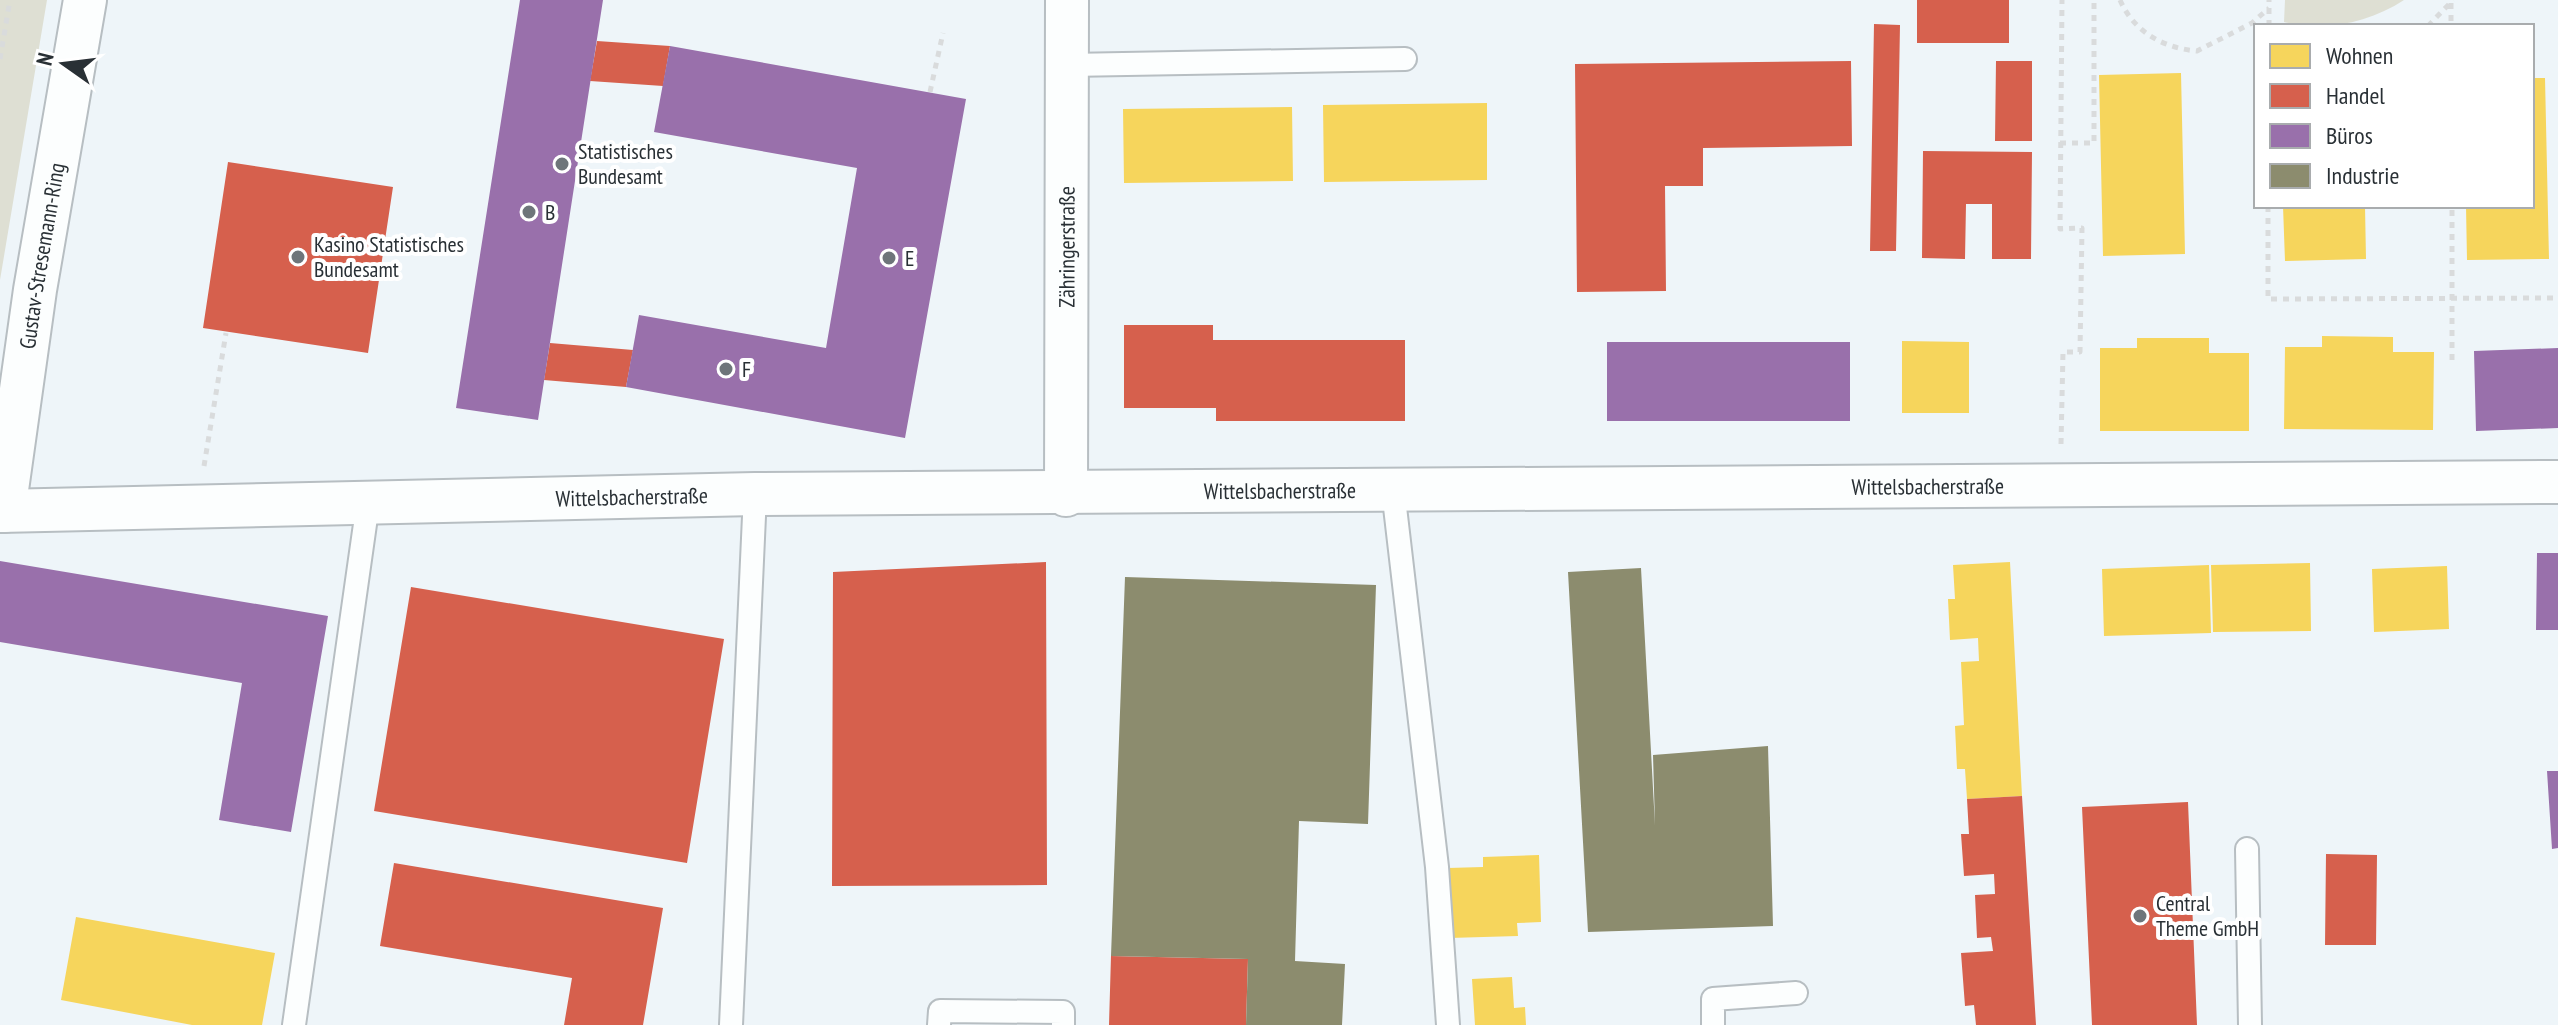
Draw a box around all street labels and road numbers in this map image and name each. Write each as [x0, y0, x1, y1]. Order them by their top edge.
street label: Gustav-Stresemann-Ring [13, 161, 71, 351]
street label: Zähringerstraße [1052, 186, 1081, 308]
street label: Wittelsbacherstraße [1851, 472, 2004, 501]
street label: Wittelsbacherstraße [1204, 476, 1356, 505]
street label: Wittelsbacherstraße [555, 481, 708, 512]

